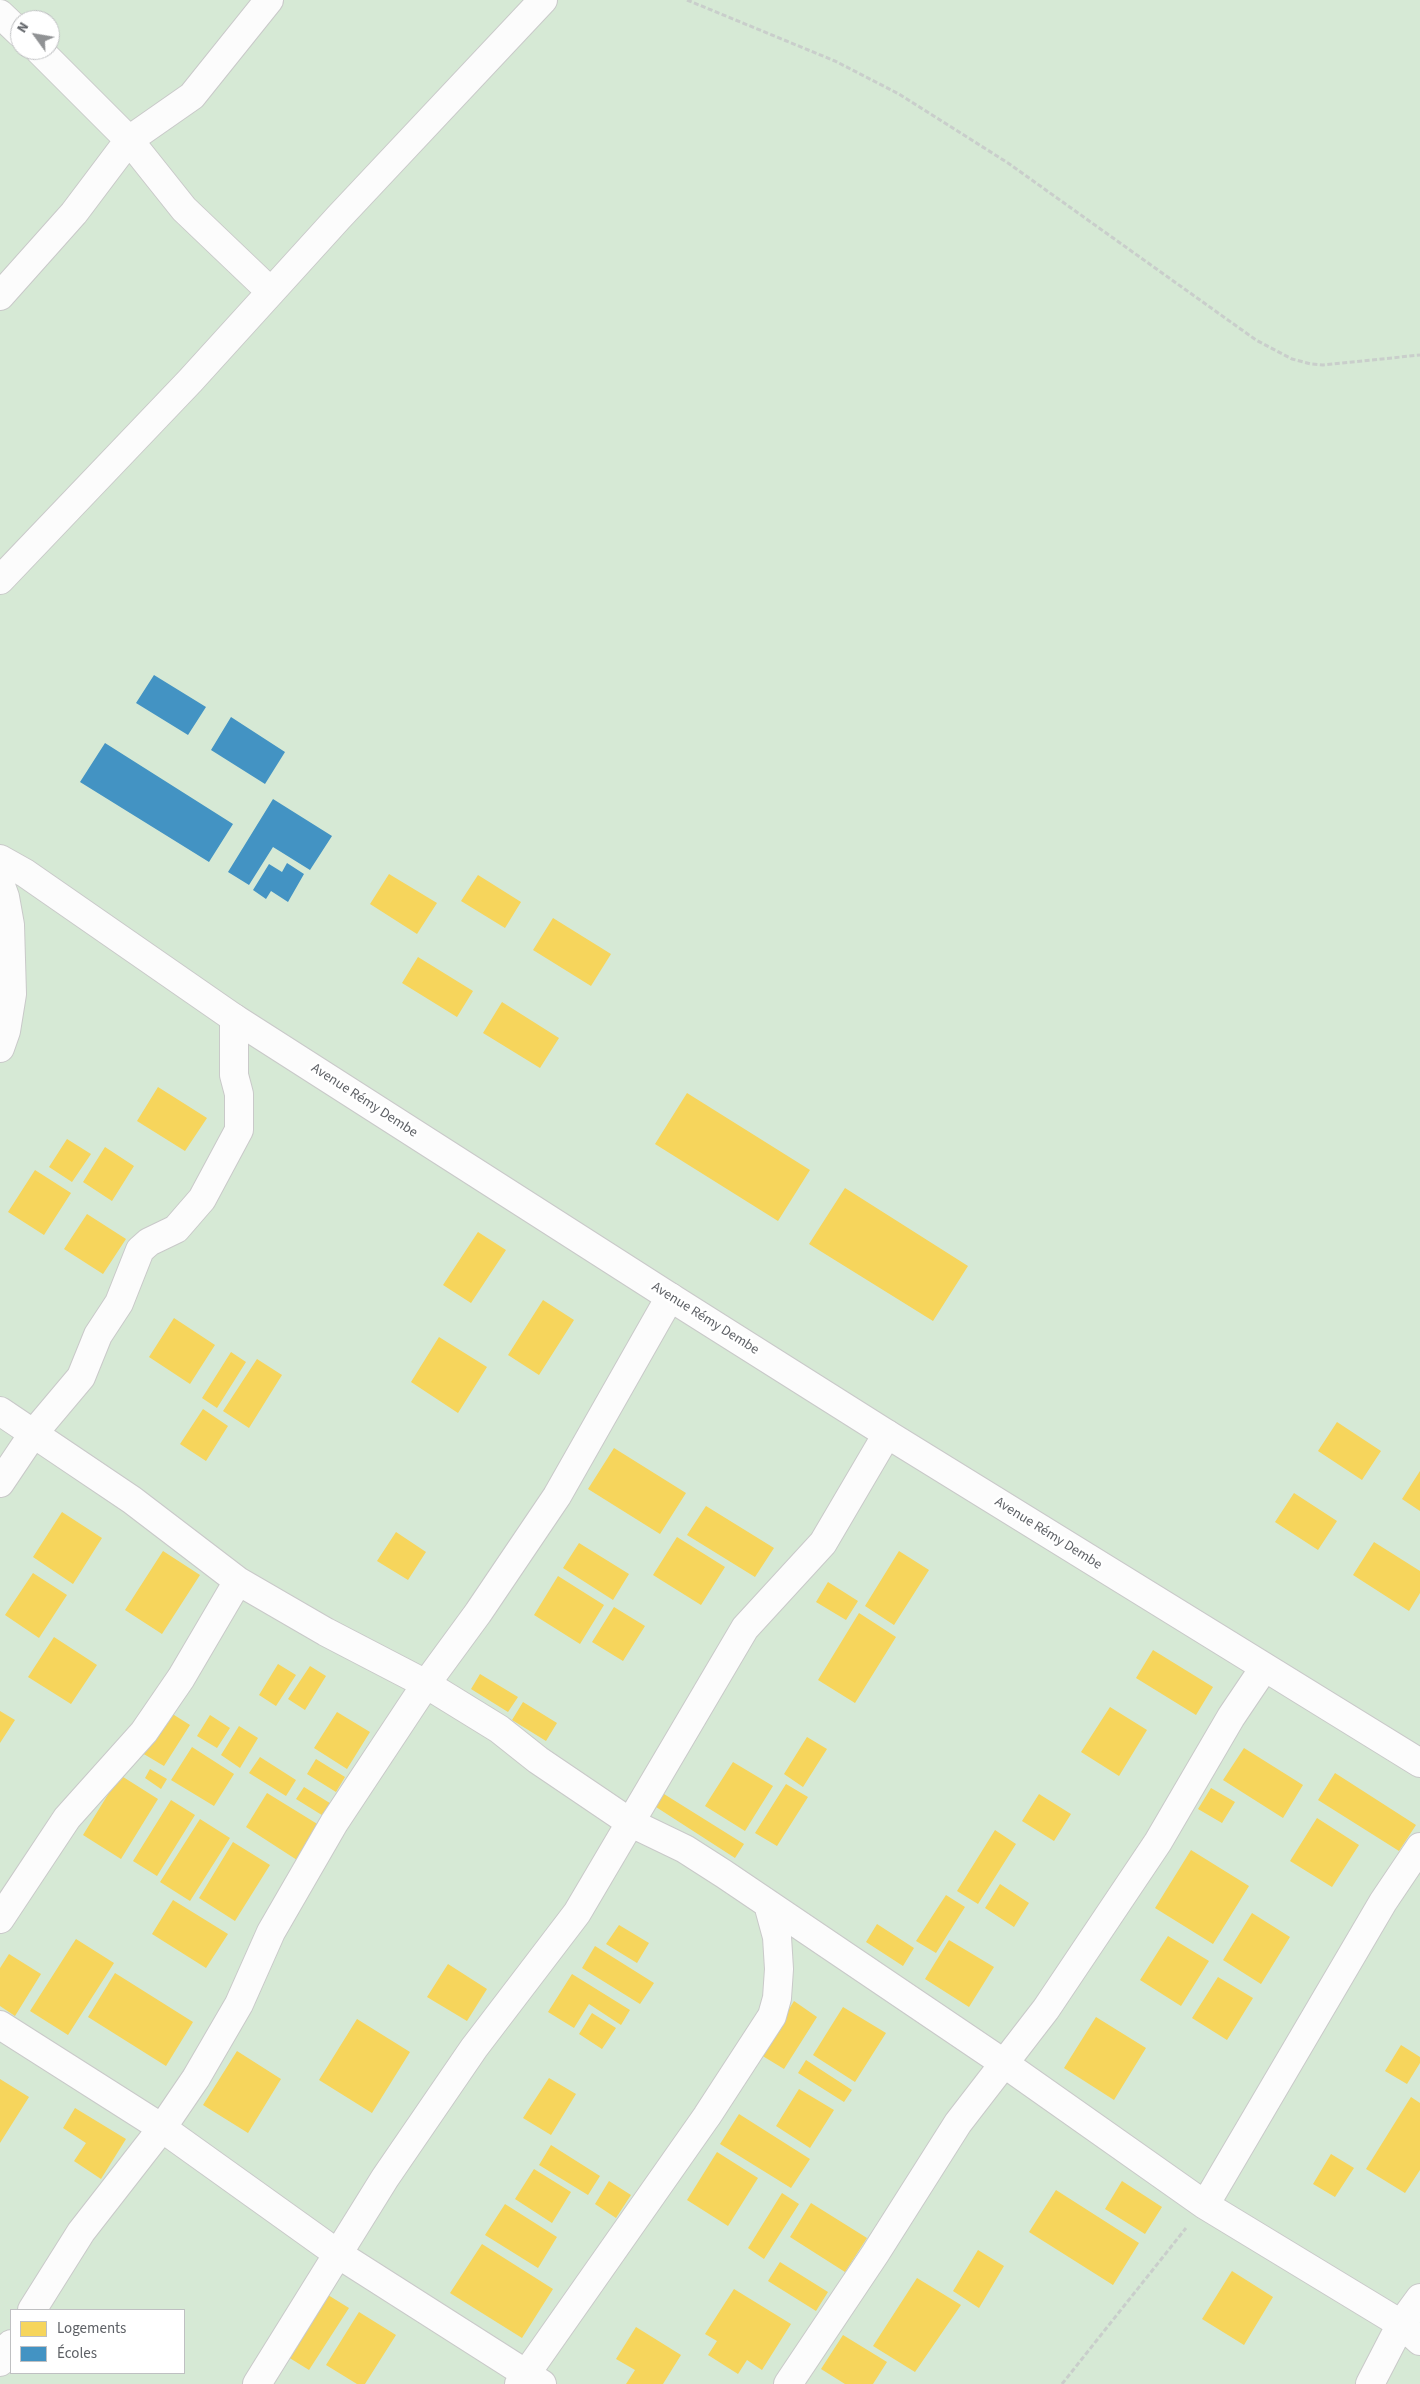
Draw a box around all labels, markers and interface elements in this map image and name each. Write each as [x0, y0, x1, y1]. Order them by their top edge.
north arrow [10, 10, 60, 60]
text: N [12, 18, 34, 37]
street label: Avenue Rémy Dembe [308, 1060, 420, 1142]
street label: Avenue Rémy Dembe [648, 1279, 762, 1359]
street label: Avenue Rémy Dembe [991, 1494, 1105, 1574]
legend [10, 2309, 185, 2374]
text: Logements [57, 2318, 126, 2339]
text: Écoles [57, 2343, 97, 2364]

